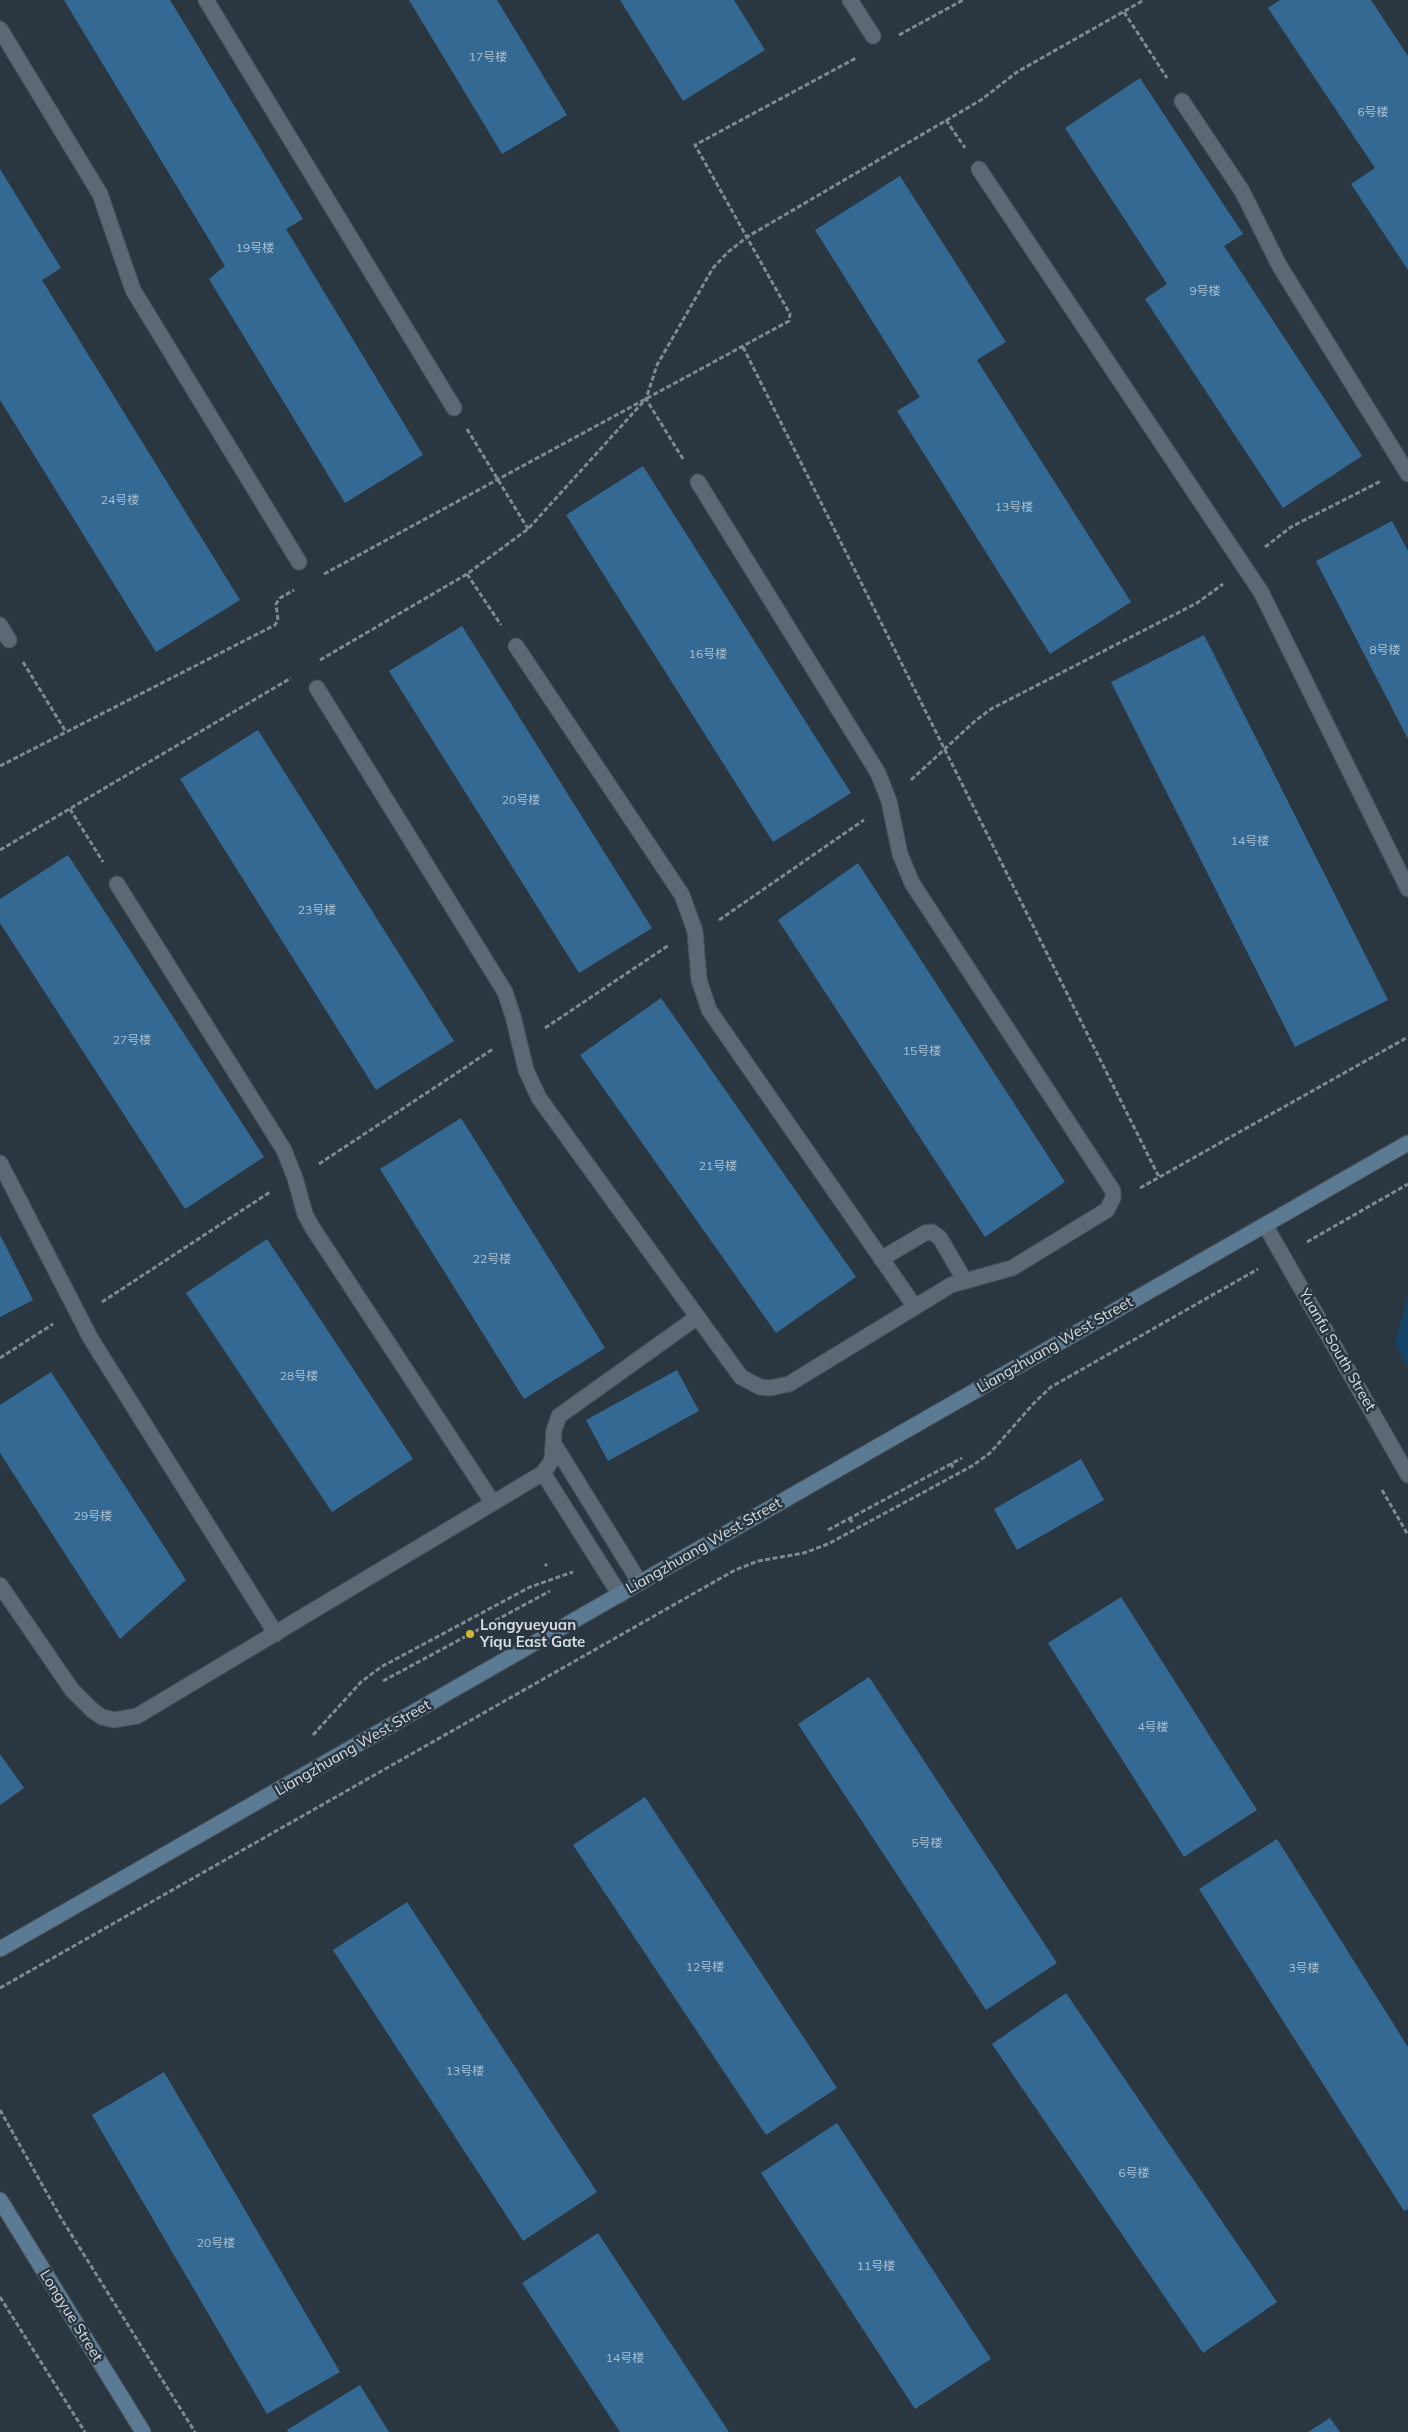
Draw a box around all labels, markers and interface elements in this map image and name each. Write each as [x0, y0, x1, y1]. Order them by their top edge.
house number: 17号楼 [469, 50, 507, 64]
house number: 6号楼 [1357, 105, 1389, 119]
house number: 19号楼 [236, 241, 274, 255]
house number: 9号楼 [1189, 284, 1221, 298]
house number: 24号楼 [101, 493, 139, 507]
house number: 13号楼 [995, 500, 1033, 514]
house number: 8号楼 [1369, 643, 1401, 657]
house number: 16号楼 [689, 647, 727, 661]
house number: 20号楼 [502, 793, 540, 807]
house number: 14号楼 [1231, 834, 1269, 848]
house number: 23号楼 [298, 903, 336, 917]
house number: 27号楼 [113, 1033, 151, 1047]
house number: 15号楼 [903, 1044, 941, 1058]
house number: 21号楼 [699, 1159, 737, 1173]
house number: 22号楼 [473, 1252, 511, 1266]
street label: Yuanfu South Street [1295, 1286, 1379, 1414]
street label: Liangzhuang West Street [974, 1293, 1136, 1397]
house number: 28号楼 [280, 1369, 318, 1383]
street label: Liangzhuang West Street [623, 1494, 785, 1598]
house number: 29号楼 [74, 1509, 112, 1523]
place label: Longyueyuan Yiqu East Gate [480, 1616, 585, 1651]
marker: Longyueyuan Yiqu East Gate [464, 1628, 476, 1640]
street label: Liangzhuang West Street [272, 1696, 434, 1800]
house number: 4号楼 [1137, 1720, 1169, 1734]
house number: 5号楼 [911, 1836, 943, 1850]
house number: 12号楼 [686, 1960, 724, 1974]
house number: 3号楼 [1288, 1961, 1320, 1975]
house number: 13号楼 [446, 2064, 484, 2078]
house number: 6号楼 [1118, 2166, 1150, 2180]
house number: 20号楼 [197, 2236, 235, 2250]
house number: 11号楼 [857, 2259, 895, 2273]
street label: Longyue Street [36, 2267, 106, 2365]
house number: 14号楼 [606, 2351, 644, 2365]

